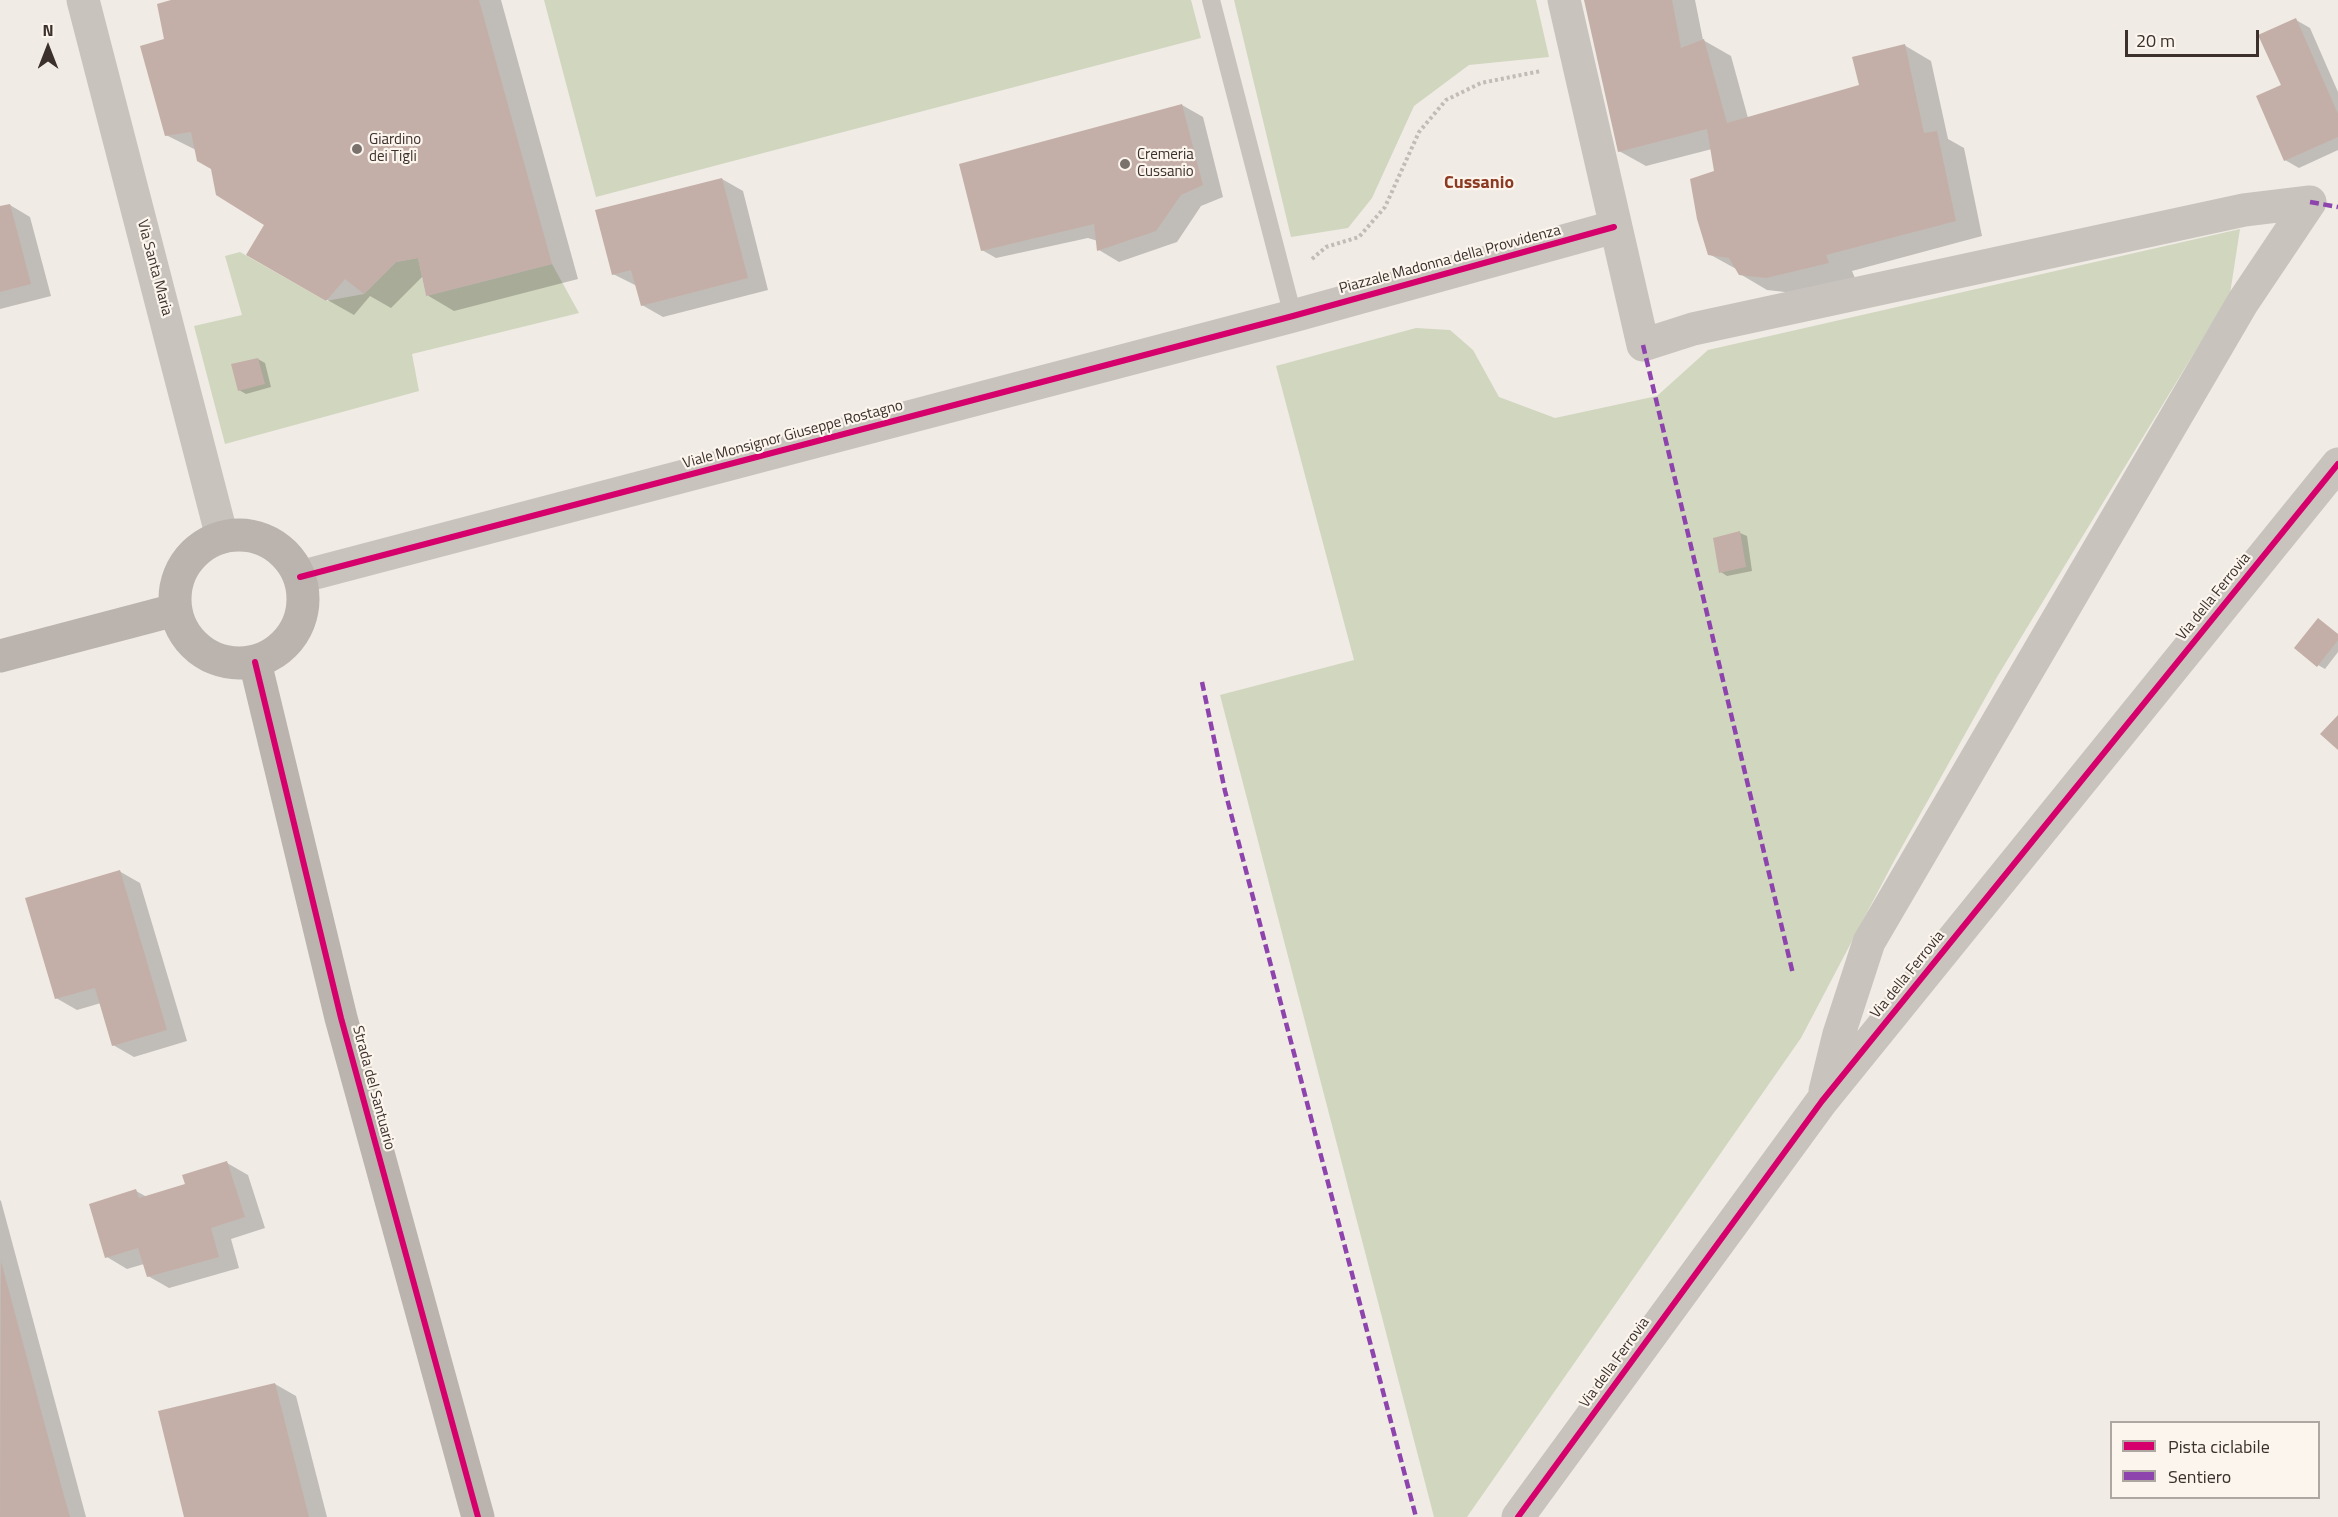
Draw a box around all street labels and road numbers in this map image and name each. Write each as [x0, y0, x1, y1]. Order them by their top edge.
street label: Via Santa Maria [133, 218, 175, 318]
street label: Piazzale Madonna della Provvidenza [1337, 222, 1563, 298]
street label: Viale Monsignor Giuseppe Rostagno [681, 397, 905, 473]
street label: Via della Ferrovia [2173, 550, 2255, 644]
street label: Via della Ferrovia [1867, 928, 1949, 1022]
street label: Strada del Santuario [348, 1024, 398, 1152]
street label: Via della Ferrovia [1576, 1314, 1654, 1412]

